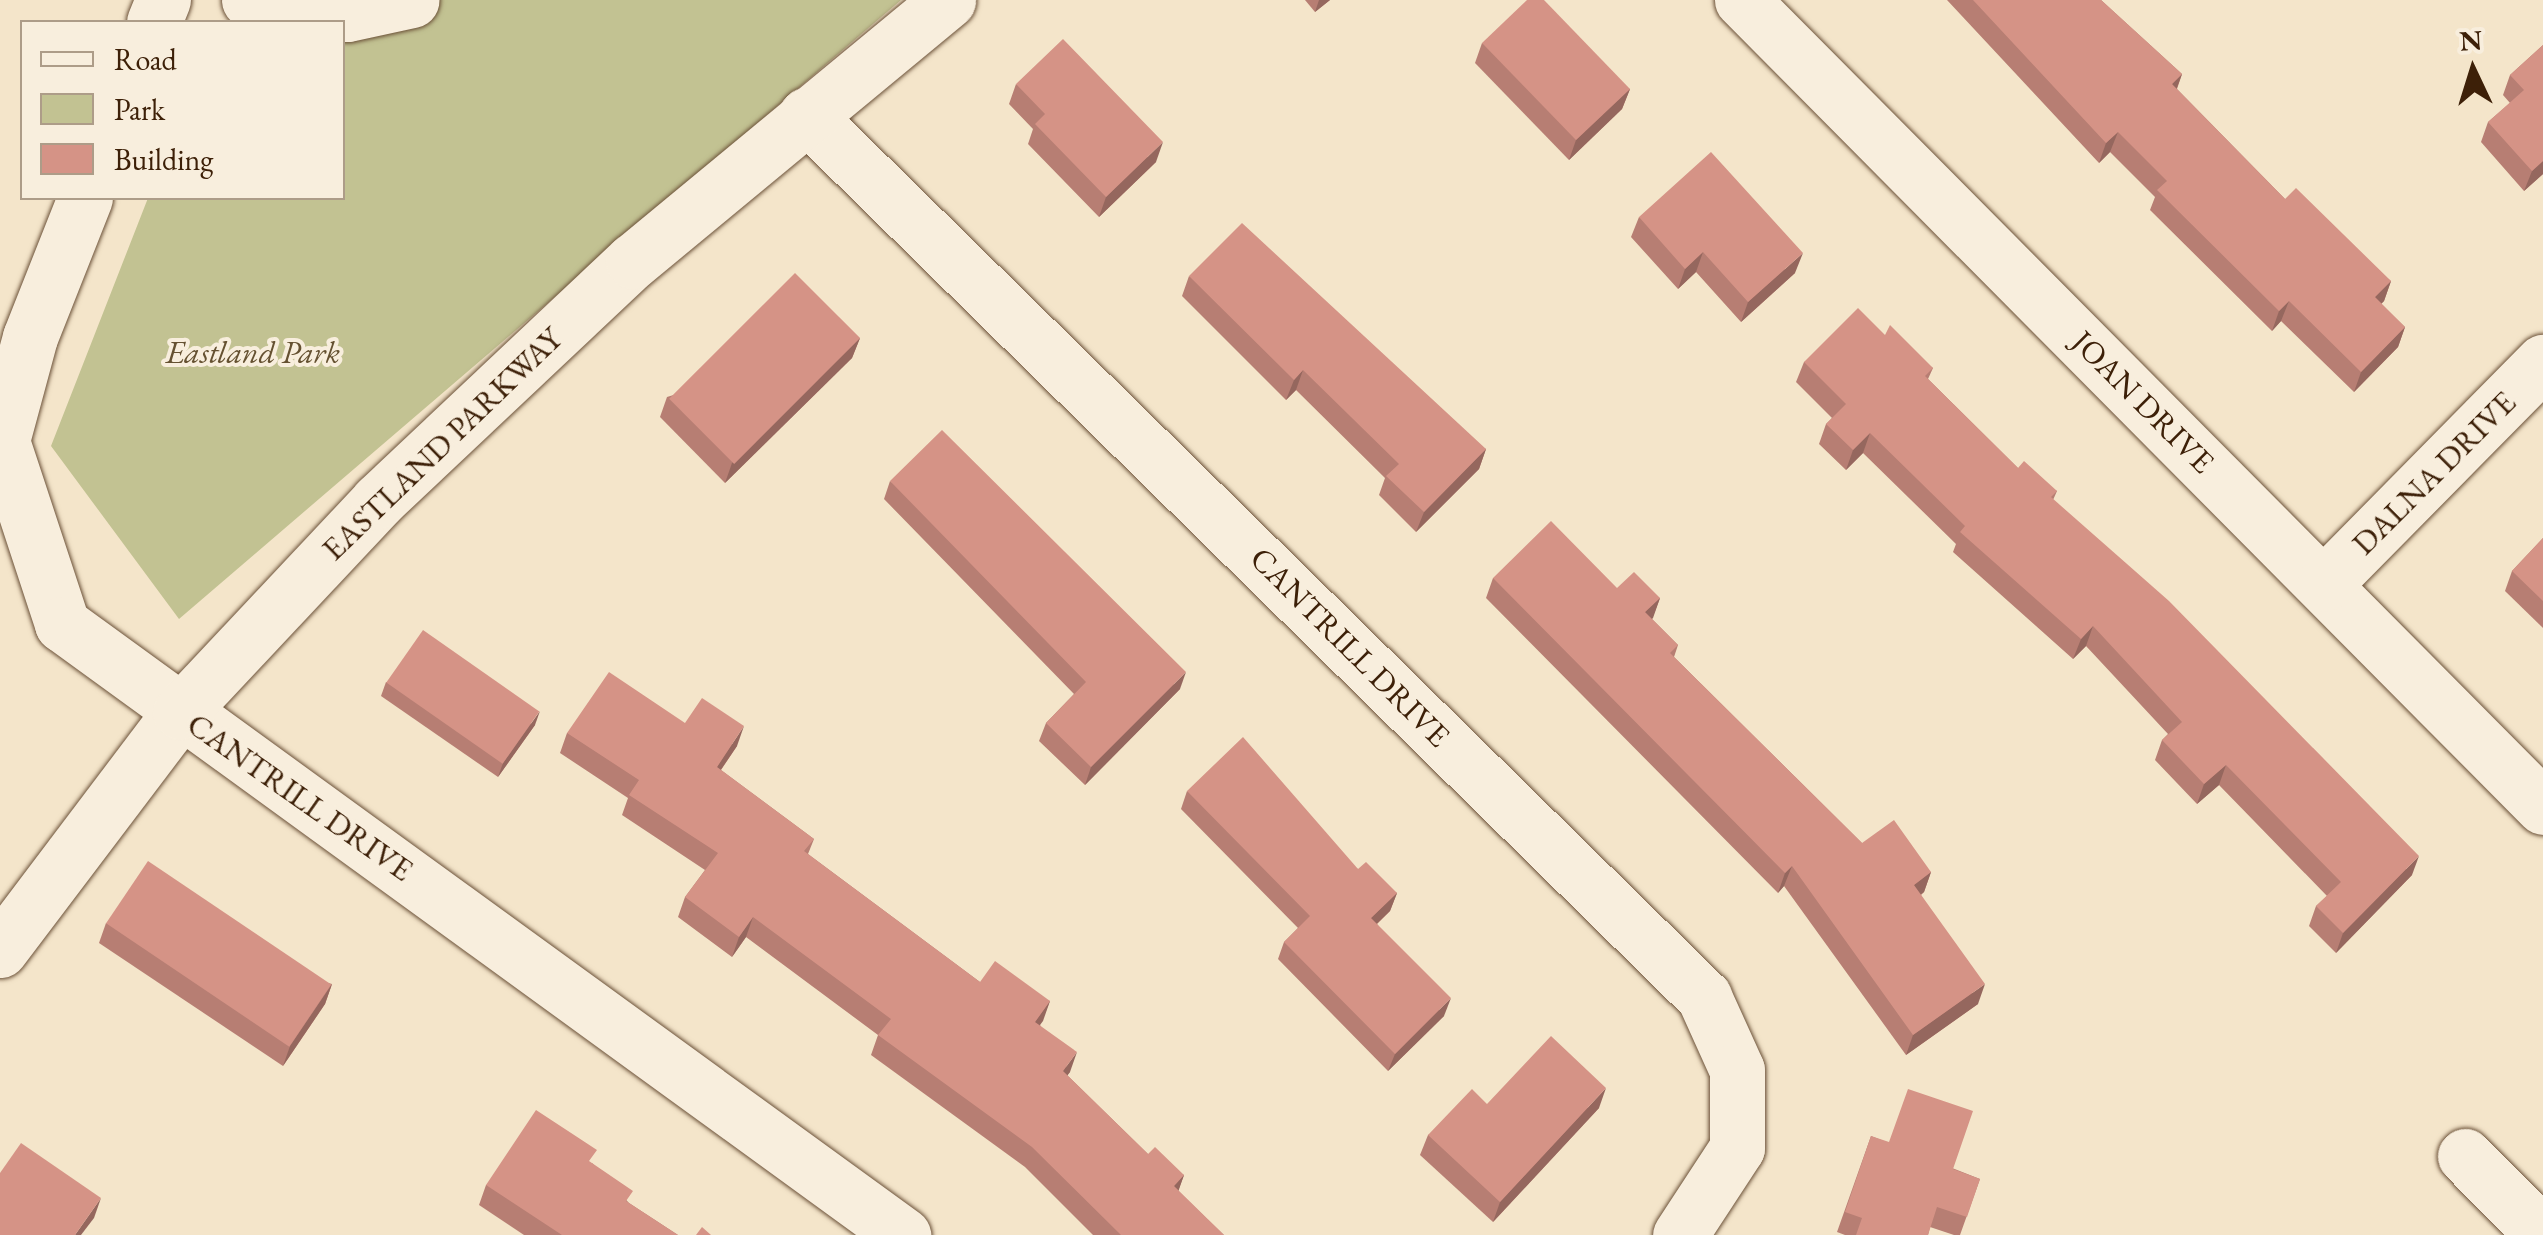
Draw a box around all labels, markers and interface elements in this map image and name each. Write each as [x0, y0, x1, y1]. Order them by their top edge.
legend [20, 20, 345, 200]
north arrow [2423, 20, 2523, 120]
text: N [2458, 21, 2483, 59]
text: Road [114, 40, 177, 79]
text: Park [114, 90, 165, 129]
text: Building [114, 140, 213, 179]
street label: EASTLAND PARKWAY [314, 320, 570, 568]
street label: JOAN DRIVE [2064, 323, 2222, 481]
park label: Eastland Park [166, 333, 340, 371]
street label: DALNA DRIVE [2344, 383, 2524, 563]
street label: CANTRILL DRIVE [1242, 539, 1458, 755]
street label: CANTRILL DRIVE [180, 705, 420, 889]

